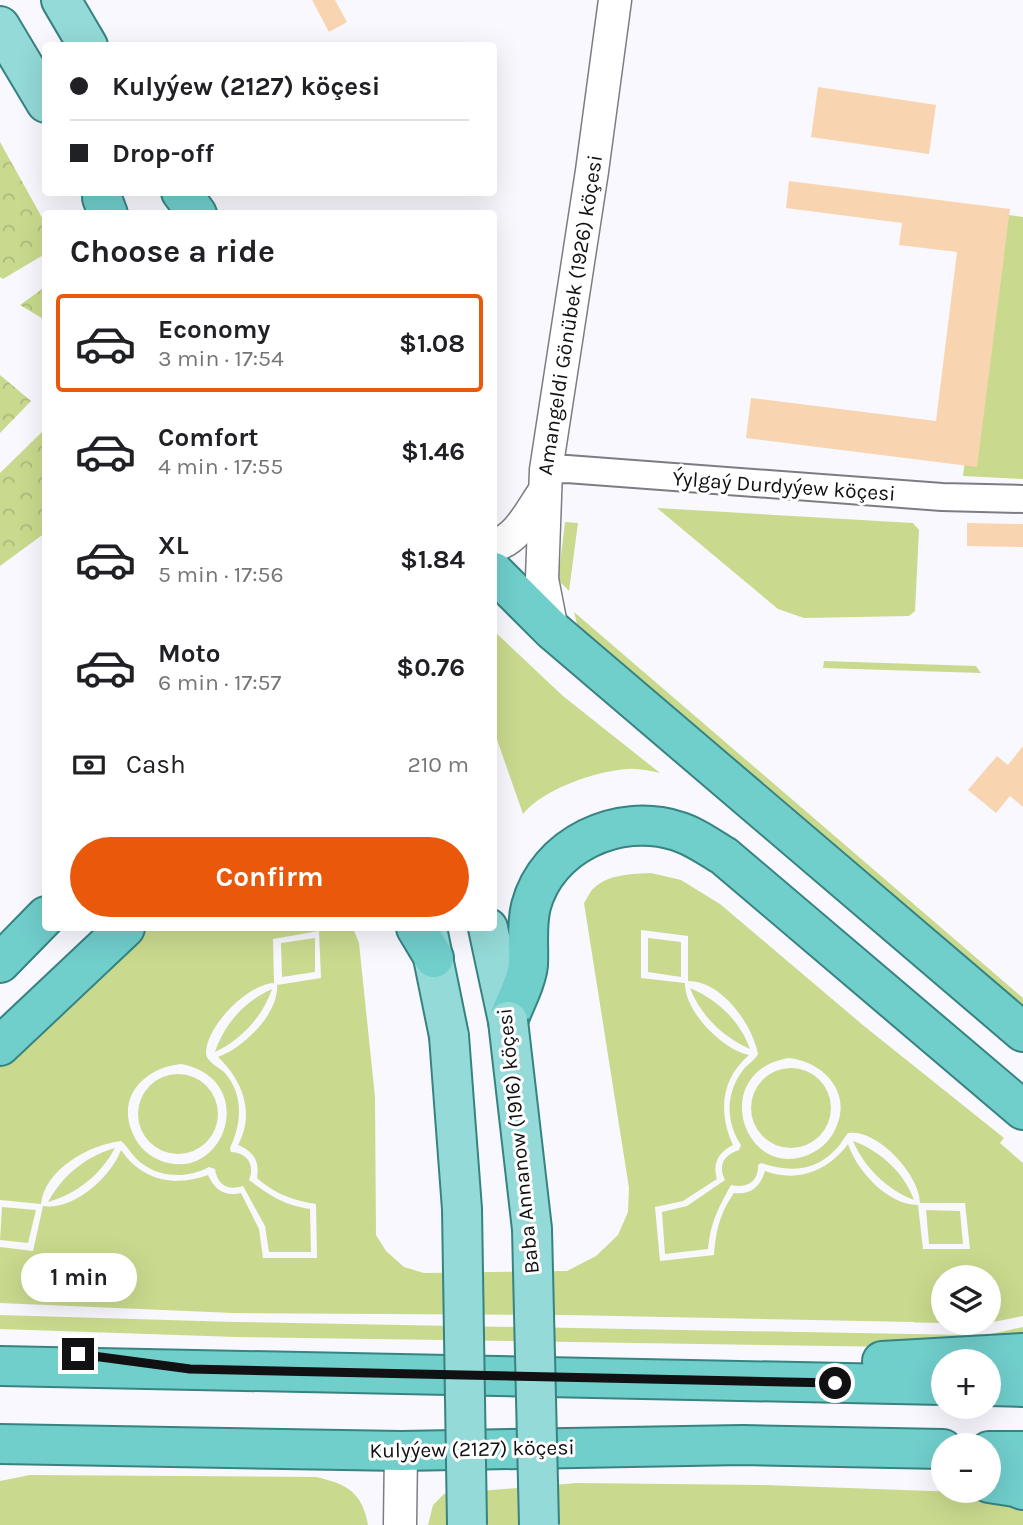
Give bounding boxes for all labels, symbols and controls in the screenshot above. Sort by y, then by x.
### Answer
text: Kulyýew (2127) köçesi [112,71,380,102]
text: Drop-off [112,138,214,169]
street label: Amangeldi Gönübek (1926) köçesi [533,153,607,477]
text: Choose a ride [70,233,275,270]
icon: car [74,312,137,375]
text: Economy [158,314,270,345]
text: $1.08 [399,328,465,359]
text: 3 min · 17:54 [158,345,284,372]
icon: car [74,420,137,483]
text: Comfort [158,422,259,453]
text: $1.46 [401,436,465,467]
text: 4 min · 17:55 [158,453,283,480]
street label: Ýylgaý Durdyýew köçesi [672,466,896,506]
icon: car [74,528,137,591]
text: XL [158,530,189,561]
text: $1.84 [400,544,465,575]
text: 5 min · 17:56 [158,561,284,588]
icon: car [74,636,137,699]
text: Moto [158,638,220,669]
text: $0.76 [396,652,465,683]
text: 6 min · 17:57 [158,669,281,696]
icon: cash [70,746,108,784]
text: Cash [126,749,186,780]
text: 210 m [407,751,469,778]
button: Confirm [70,837,469,917]
street label: Baba Annanow (1916) köçesi [492,1007,544,1275]
callout: 1 min [20,1252,136,1302]
text: 1 min [50,1264,108,1291]
map controls [931,1265,1001,1503]
button: layers [931,1265,1001,1335]
route end [62,1338,94,1370]
button: + [931,1349,1001,1419]
route start [819,1367,851,1399]
button: − [931,1433,1001,1503]
street label: Kulyýew (2127) köçesi [369,1435,575,1463]

